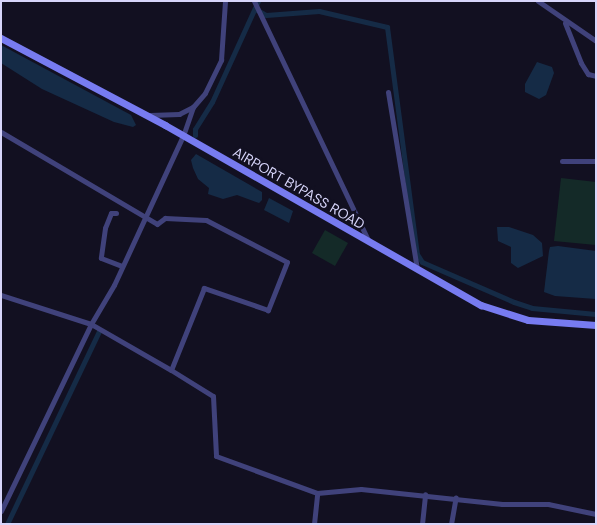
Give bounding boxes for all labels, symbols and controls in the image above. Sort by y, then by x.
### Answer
street label: AIRPORT BYPASS ROAD [230,143,368,233]

